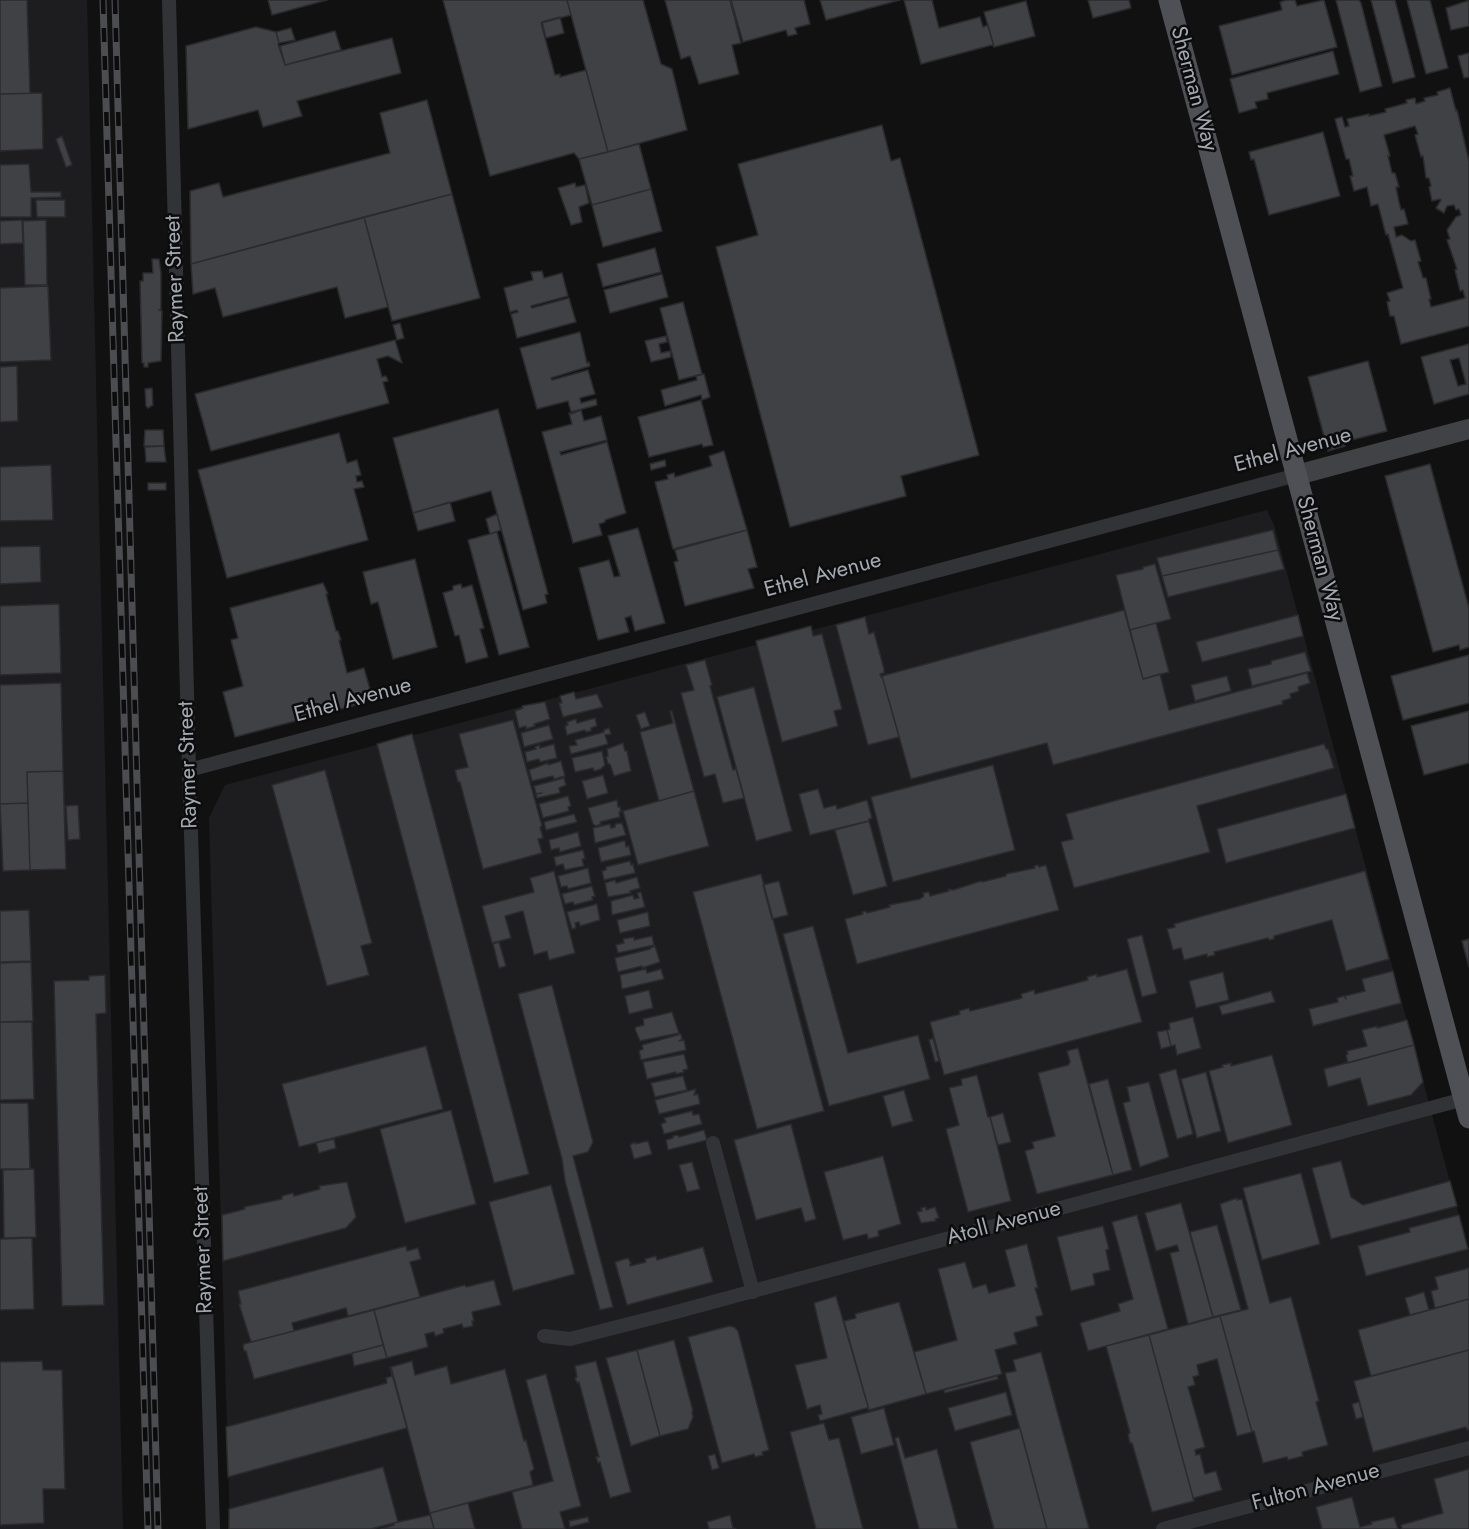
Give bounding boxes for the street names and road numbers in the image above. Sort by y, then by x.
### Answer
street label: Sherman Way [1164,24,1222,154]
street label: Raymer Street [161,215,191,343]
street label: Ethel Avenue [1231,423,1355,479]
street label: Sherman Way [1290,494,1348,624]
street label: Ethel Avenue [761,548,885,604]
street label: Ethel Avenue [291,673,415,729]
street label: Raymer Street [174,701,204,829]
street label: Raymer Street [189,1186,219,1314]
street label: Atoll Avenue [944,1196,1064,1252]
street label: Fulton Avenue [1249,1458,1383,1518]

